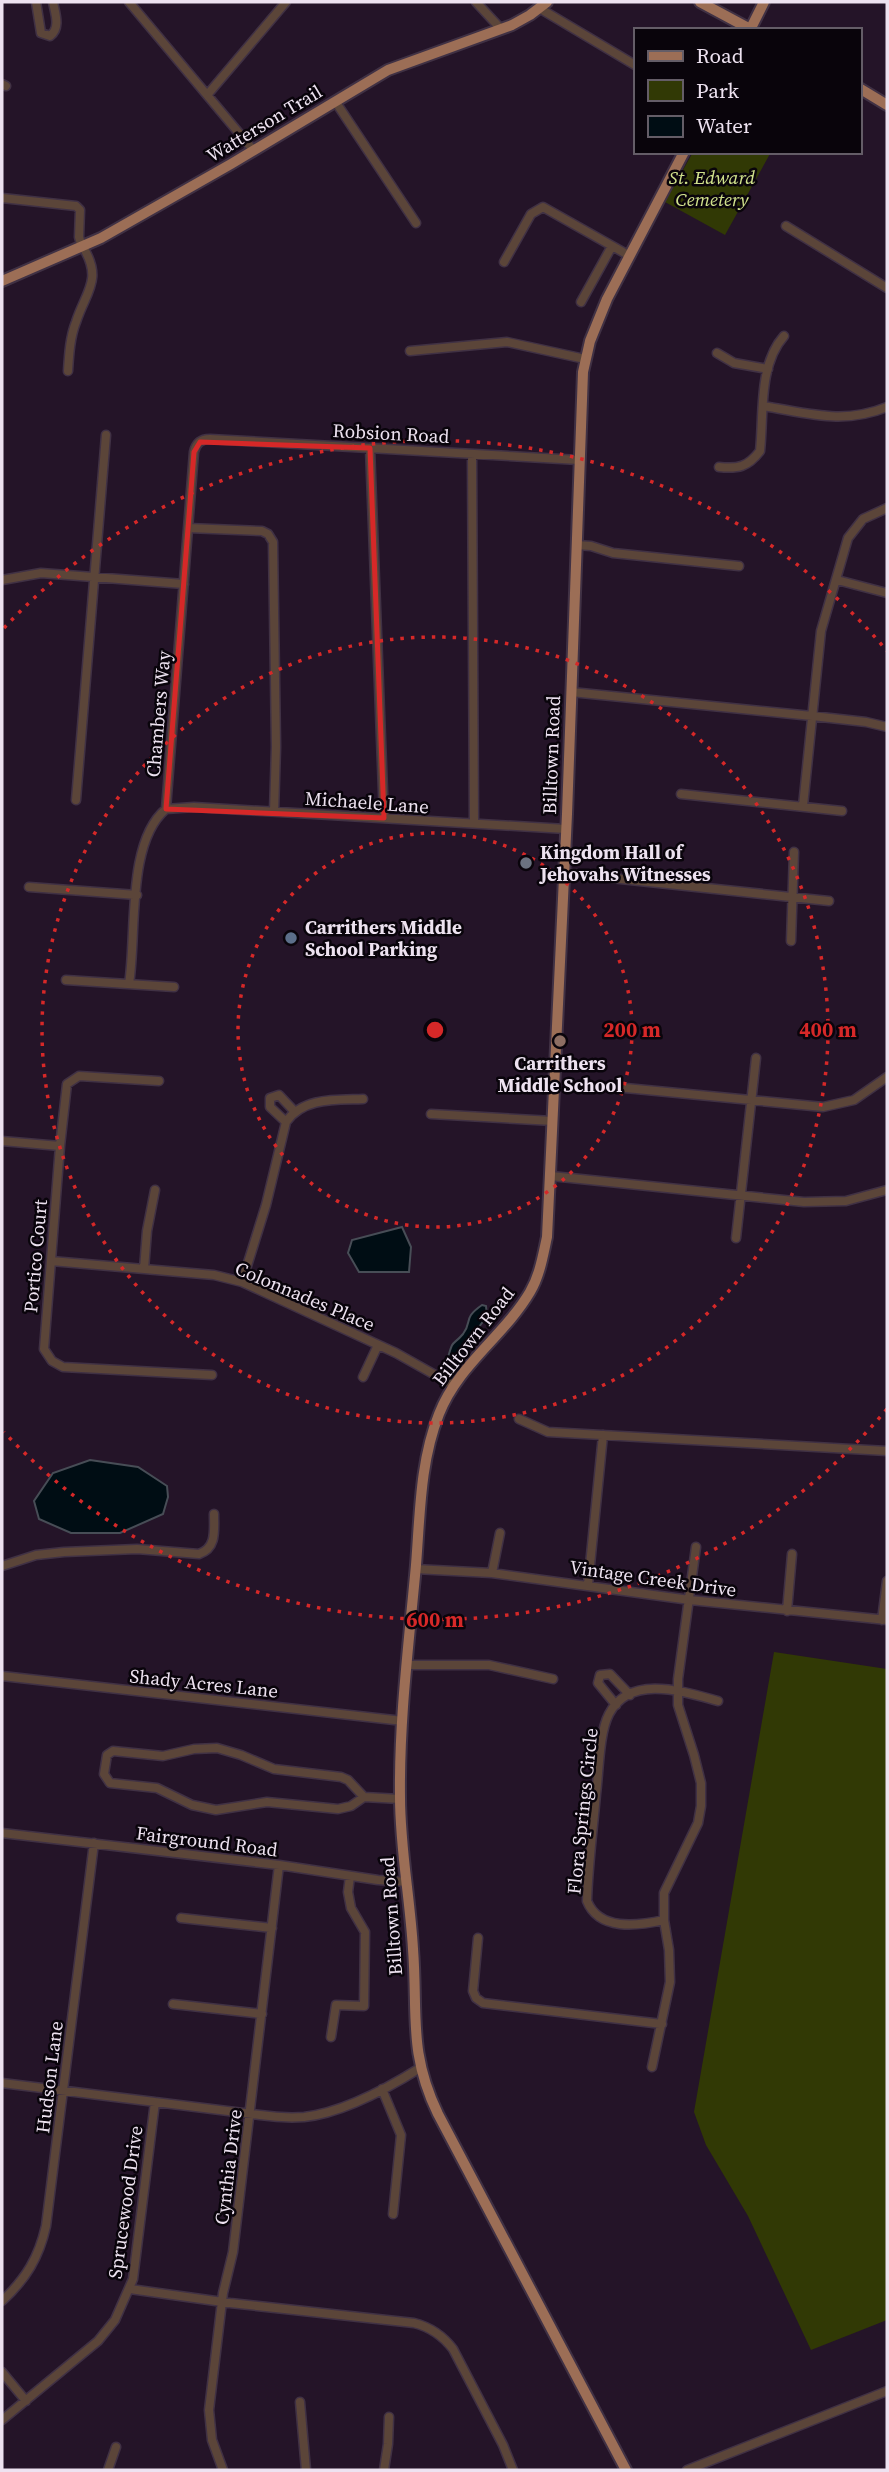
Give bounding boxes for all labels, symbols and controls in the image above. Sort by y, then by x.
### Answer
legend [634,28,861,154]
text: Road [696,41,744,70]
text: Park [696,76,740,105]
street label: Watterson Trail [201,78,327,168]
text: Water [696,111,752,140]
park label: St. Edward Cemetery [669,164,755,212]
street label: Robsion Road [332,417,450,449]
street label: Chambers Way [140,649,177,778]
street label: Billtown Road [536,695,566,815]
street label: Michaele Lane [304,785,430,819]
place label: Kingdom Hall of Jehovahs Witnesses [539,839,711,887]
marker: Kingdom Hall of Jehovahs Witnesses [518,855,534,871]
place label: Carrithers Middle School Parking [305,914,462,962]
marker: Carrithers Middle School Parking [283,930,299,946]
text: 200 m [603,1015,661,1044]
text: 400 m [799,1015,857,1044]
centre of rings [423,1018,447,1042]
marker: Carrithers Middle School [552,1033,568,1049]
place label: Carrithers Middle School [498,1050,622,1098]
street label: Portico Court [17,1198,53,1314]
street label: Colonnades Place [231,1255,379,1337]
street label: Billtown Road [426,1281,520,1391]
street label: Vintage Creek Drive [568,1553,738,1603]
text: 600 m [406,1605,464,1634]
street label: Shady Acres Lane [128,1662,280,1704]
street label: Flora Springs Circle [560,1726,604,1896]
street label: Fairground Road [135,1819,279,1863]
street label: Billtown Road [374,1855,408,1976]
street label: Hudson Lane [29,2019,69,2135]
street label: Cynthia Drive [208,2108,248,2226]
street label: Sprucewood Drive [101,2124,149,2280]

